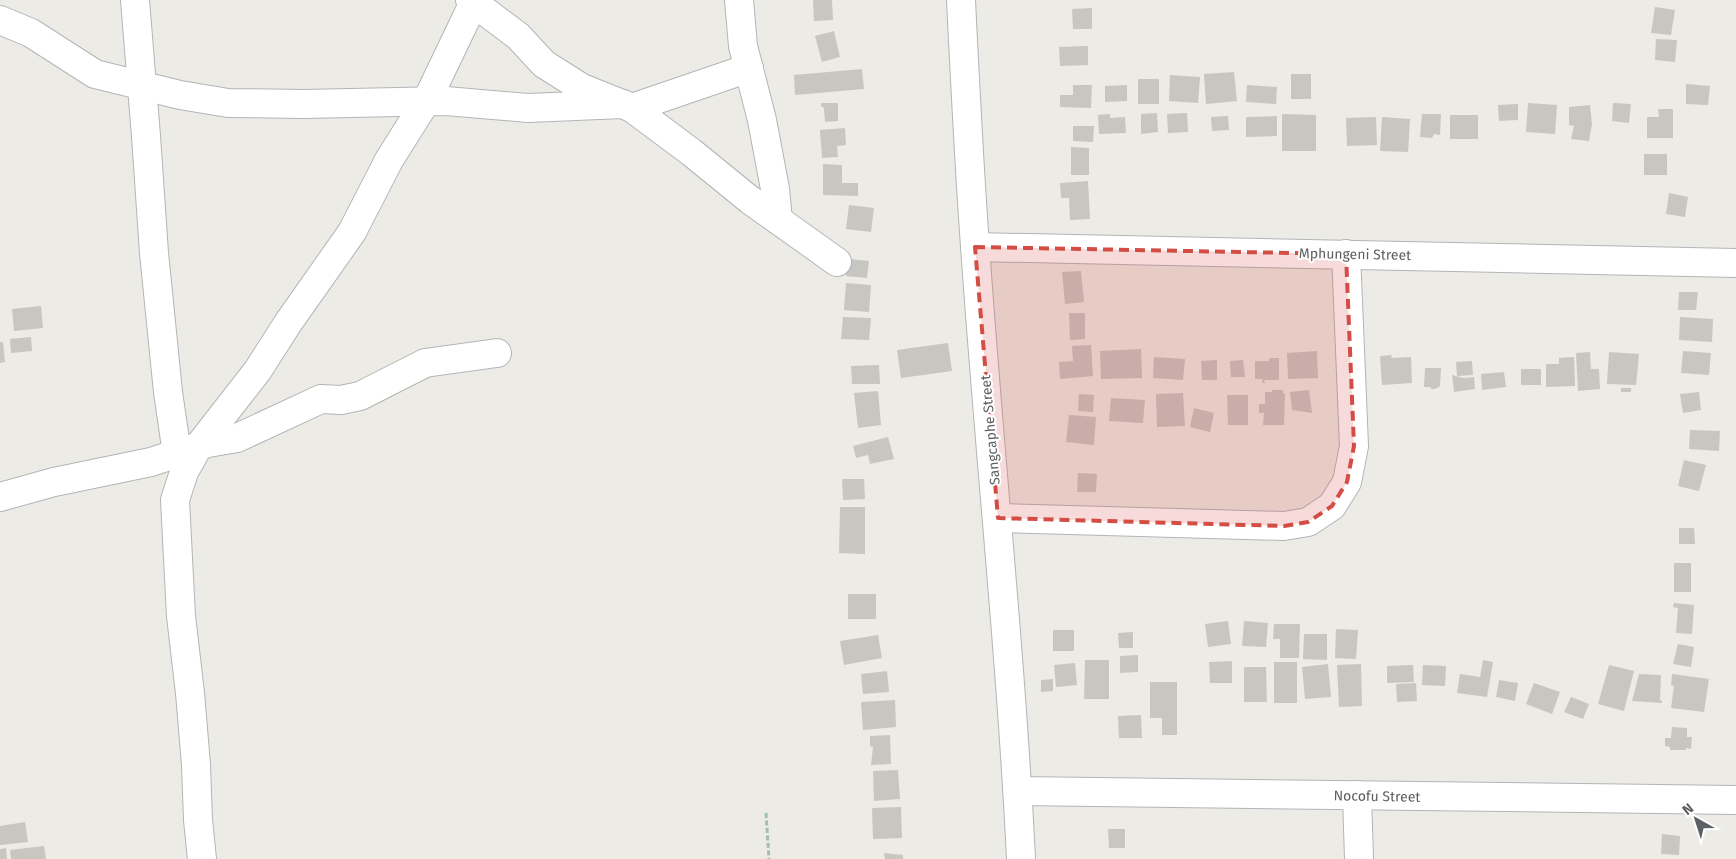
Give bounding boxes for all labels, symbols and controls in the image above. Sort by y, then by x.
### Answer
street label: Mphungeni Street [1299,245,1412,264]
street label: Sangcaphe Street [977,373,1004,486]
street label: Nocofu Street [1333,787,1422,806]
north arrow [1671,794,1721,844]
text: N [1679,800,1697,819]

